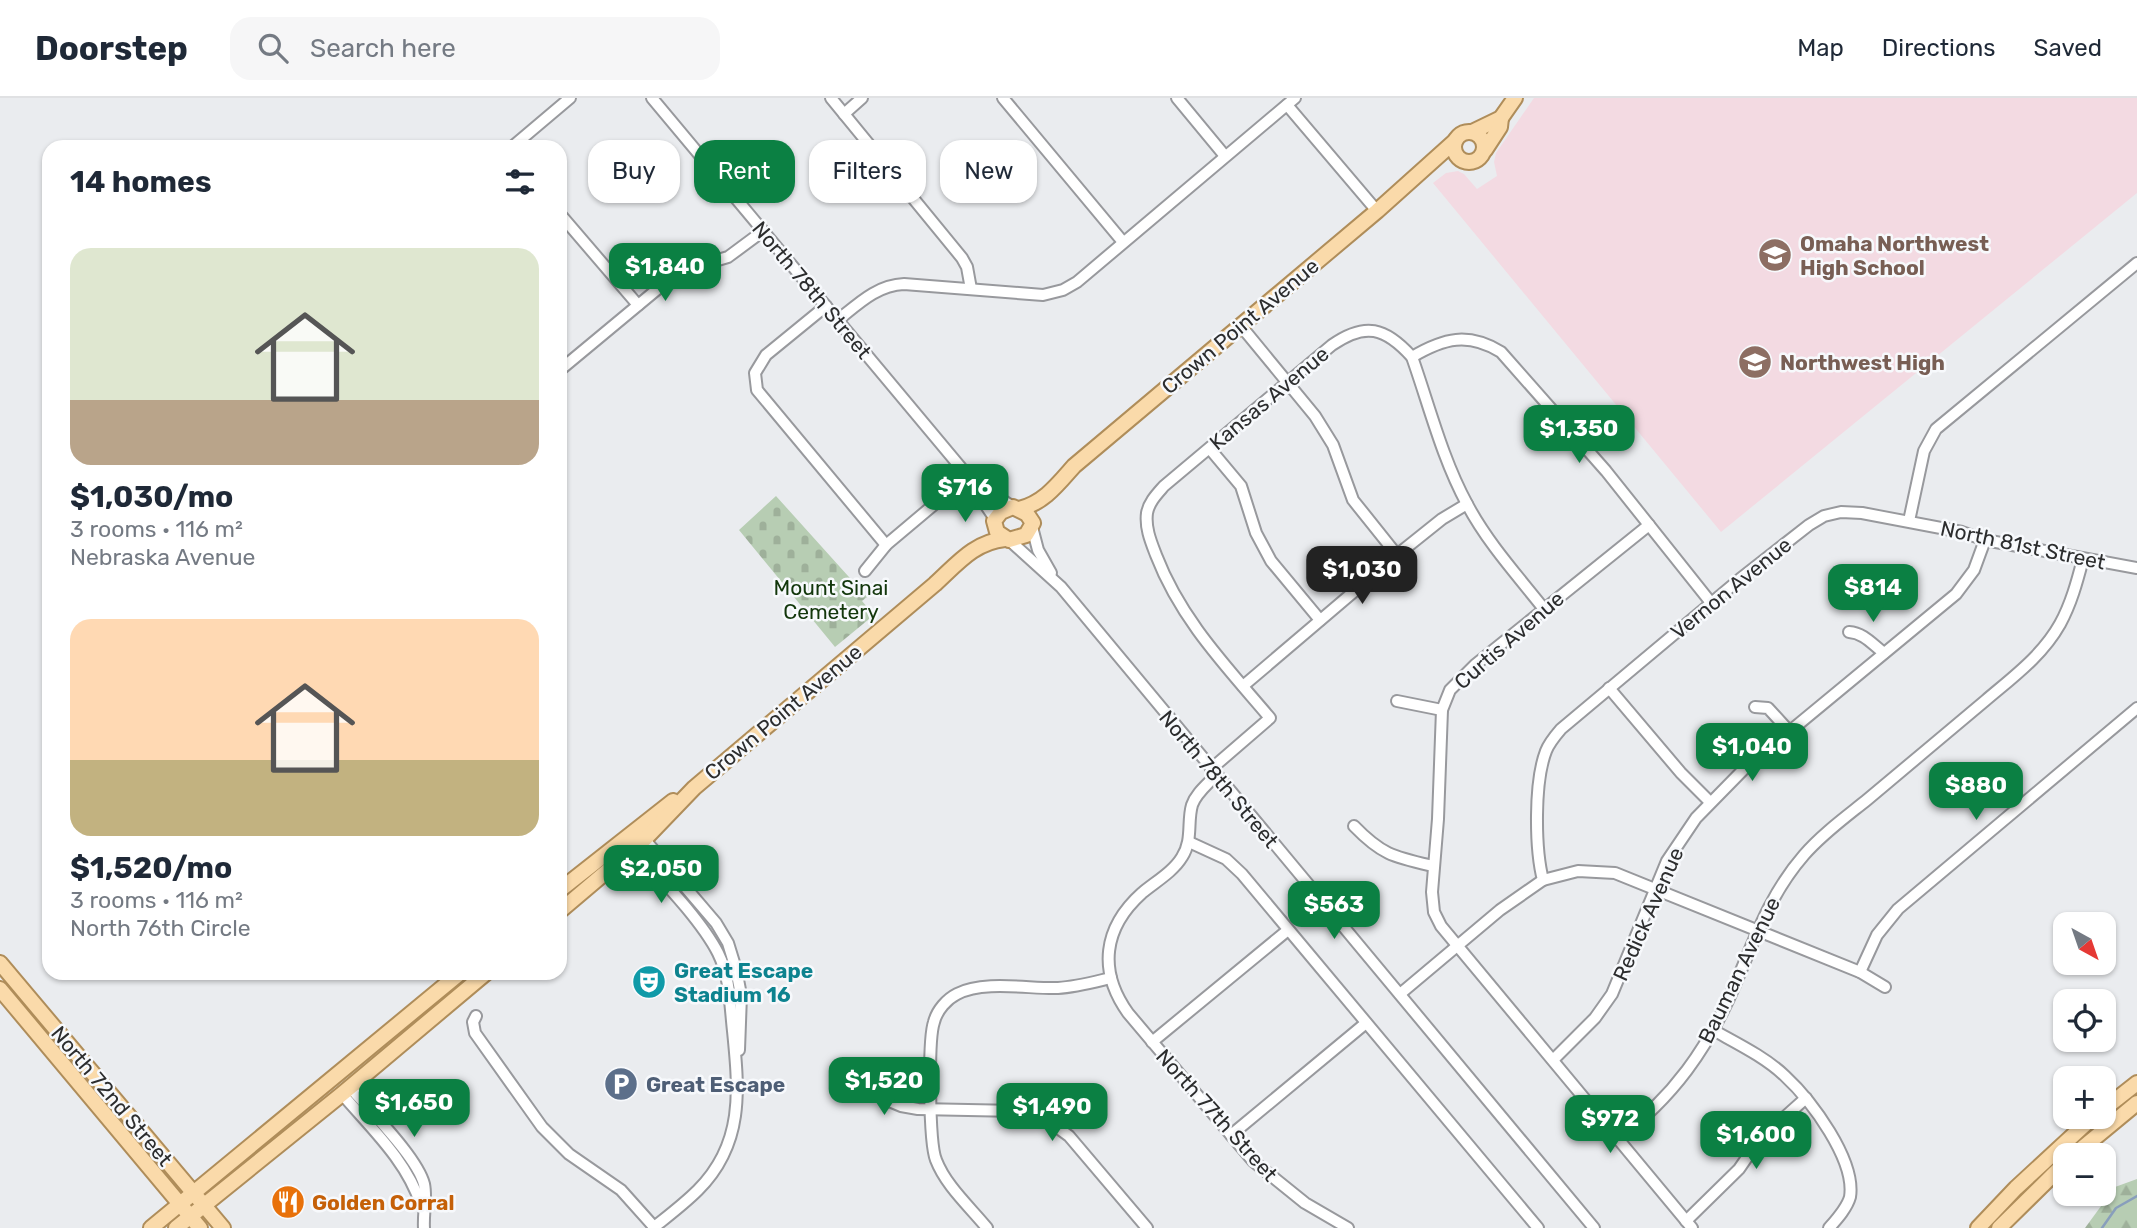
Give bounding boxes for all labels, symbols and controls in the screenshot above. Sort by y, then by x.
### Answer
search box [230,17,720,80]
text: Doorstep [35,29,188,68]
icon: search [254,29,292,67]
text: Search here [310,33,456,64]
text: Map [1797,34,1844,62]
text: Directions [1882,34,1995,62]
text: Saved [2033,34,2102,62]
chip: Buy [588,140,680,203]
chip: Rent [694,140,795,203]
chip: Filters [809,140,926,203]
chip: New [940,140,1037,203]
icon: filters [501,163,539,201]
text: 14 homes [70,164,212,200]
street label: North 78th Street [747,216,877,364]
place label: Omaha Northwest High School [1800,231,1989,280]
school or university icon: Omaha Northwest High School [1756,236,1794,274]
pin: $1,840 [608,244,722,303]
text: $1,840 [625,252,705,280]
street label: Crown Point Avenue [1156,253,1324,399]
icon: home [242,294,368,420]
street label: Kansas Avenue [1204,341,1334,455]
school or university icon: Northwest High [1736,343,1774,381]
place label: Northwest High [1780,350,1945,375]
pin: $1,350 [1522,406,1636,465]
text: $1,350 [1540,414,1618,442]
pin: $716 [924,464,1006,524]
text: $716 [938,473,992,501]
text: $1,030/mo [70,479,233,515]
text: 3 rooms · 116 m² [70,515,243,543]
street label: North 81st Street [1938,515,2108,575]
street label: Vernon Avenue [1666,532,1796,644]
text: Nebraska Avenue [70,543,255,571]
pin: $1,030 [1305,546,1419,606]
text: $1,030 [1322,555,1402,583]
pin: $814 [1832,564,1914,624]
text: $814 [1844,573,1902,601]
park label: Mount Sinai Cemetery [774,575,888,624]
street label: Curtis Avenue [1449,586,1569,694]
street label: Crown Point Avenue [699,639,867,785]
icon: home [242,665,368,791]
street label: North 78th Street [1154,705,1284,853]
pin: $1,040 [1695,724,1809,783]
text: $1,040 [1712,732,1792,760]
pin: $880 [1935,762,2017,822]
text: $880 [1945,771,2007,799]
street label: Redick Avenue [1607,843,1689,985]
pin: $2,050 [604,846,718,905]
text: $1,520/mo [70,850,232,886]
text: $2,050 [620,854,702,882]
pin: $563 [1293,882,1375,941]
text: 3 rooms · 116 m² [70,886,243,914]
text: $563 [1304,890,1364,918]
street label: Bauman Avenue [1693,893,1785,1047]
north arrow [2053,912,2116,975]
map controls [2053,912,2116,1206]
text: North 76th Circle [70,914,251,942]
place label: Great Escape Stadium 16 [674,958,813,1007]
theatre icon: Great Escape Stadium 16 [630,963,668,1001]
button: locate [2053,989,2116,1052]
street label: North 72nd Street [46,1021,178,1171]
street label: North 77th Street [1151,1044,1283,1186]
pin: $1,520 [827,1058,941,1117]
parking icon: Great Escape [602,1065,640,1103]
text: $1,520 [845,1066,923,1094]
button: + [2053,1066,2116,1129]
place label: Great Escape [646,1072,785,1097]
pin: $1,650 [357,1080,471,1139]
pin: $1,490 [995,1084,1109,1143]
text: $1,650 [375,1088,453,1116]
text: $1,490 [1012,1092,1092,1120]
pin: $972 [1569,1096,1651,1155]
text: $972 [1581,1104,1639,1132]
pin: $1,600 [1699,1112,1813,1171]
text: $1,600 [1716,1120,1796,1148]
button: − [2053,1143,2116,1206]
restaurant icon: Golden Corral [269,1183,307,1221]
place label: Golden Corral [312,1190,455,1215]

